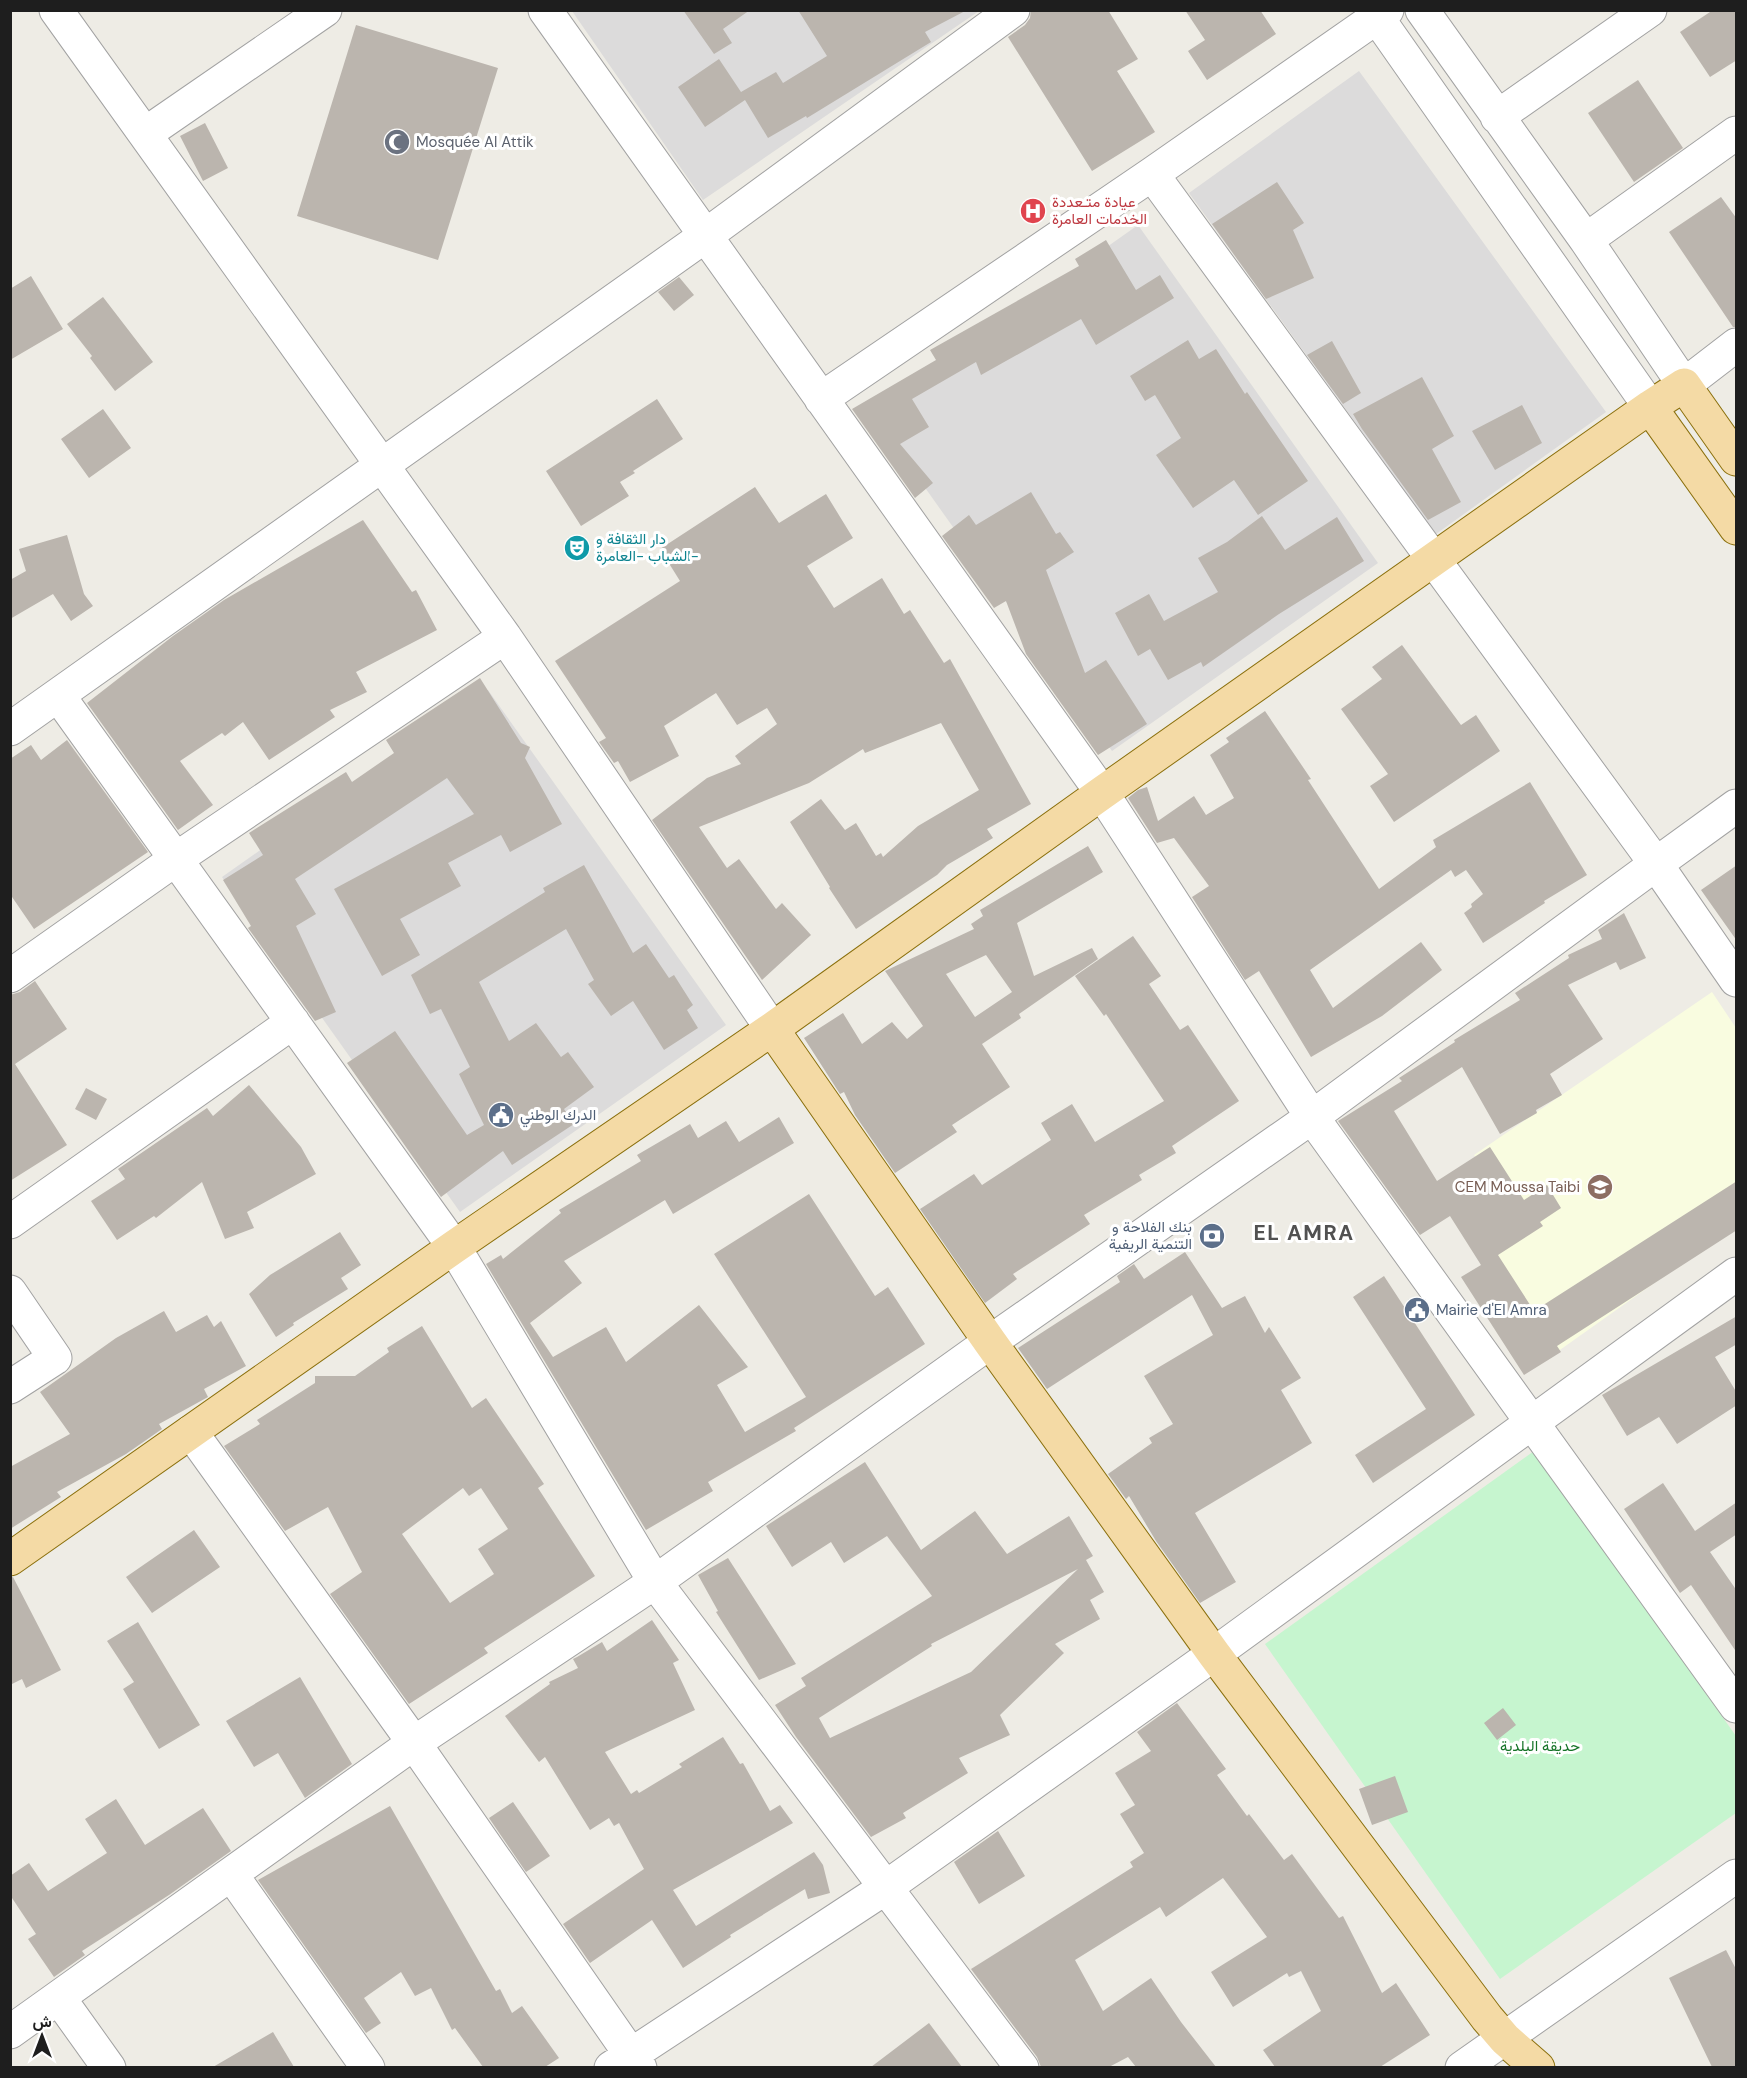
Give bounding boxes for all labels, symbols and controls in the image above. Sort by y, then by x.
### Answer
mosque icon: Mosquée Al Attik [382,127,412,157]
place label: Mosquée Al Attik [416,132,534,152]
place label: عيادة متـعددة الخدمات العامرة [1052,192,1147,229]
hospital icon: عيادة متـعددة الخدمات العامرة [1018,196,1048,226]
place label: دار الثقافة و الشباب -العامرة- [596,529,699,566]
theatre icon: دار الثقافة و الشباب -العامرة- [562,533,592,563]
public building icon: الدرك الوطني [486,1100,516,1130]
place label: الدرك الوطني [520,1105,596,1128]
school or university icon: CEM Moussa Taibi [1585,1172,1615,1202]
place label: CEM Moussa Taibi [1455,1177,1580,1197]
place label: بنك الفلاحة و التنمية الريفية [1109,1217,1192,1254]
district label: EL AMRA [1253,1219,1355,1247]
bank icon: بنك الفلاحة و التنمية الريفية [1197,1221,1227,1251]
public building icon: Mairie d'El Amra [1402,1295,1432,1325]
place label: Mairie d'El Amra [1436,1300,1547,1320]
park label: حديقة البلدية [1500,1736,1580,1756]
north arrow [12,2006,72,2066]
text: ش [32,2011,52,2032]

